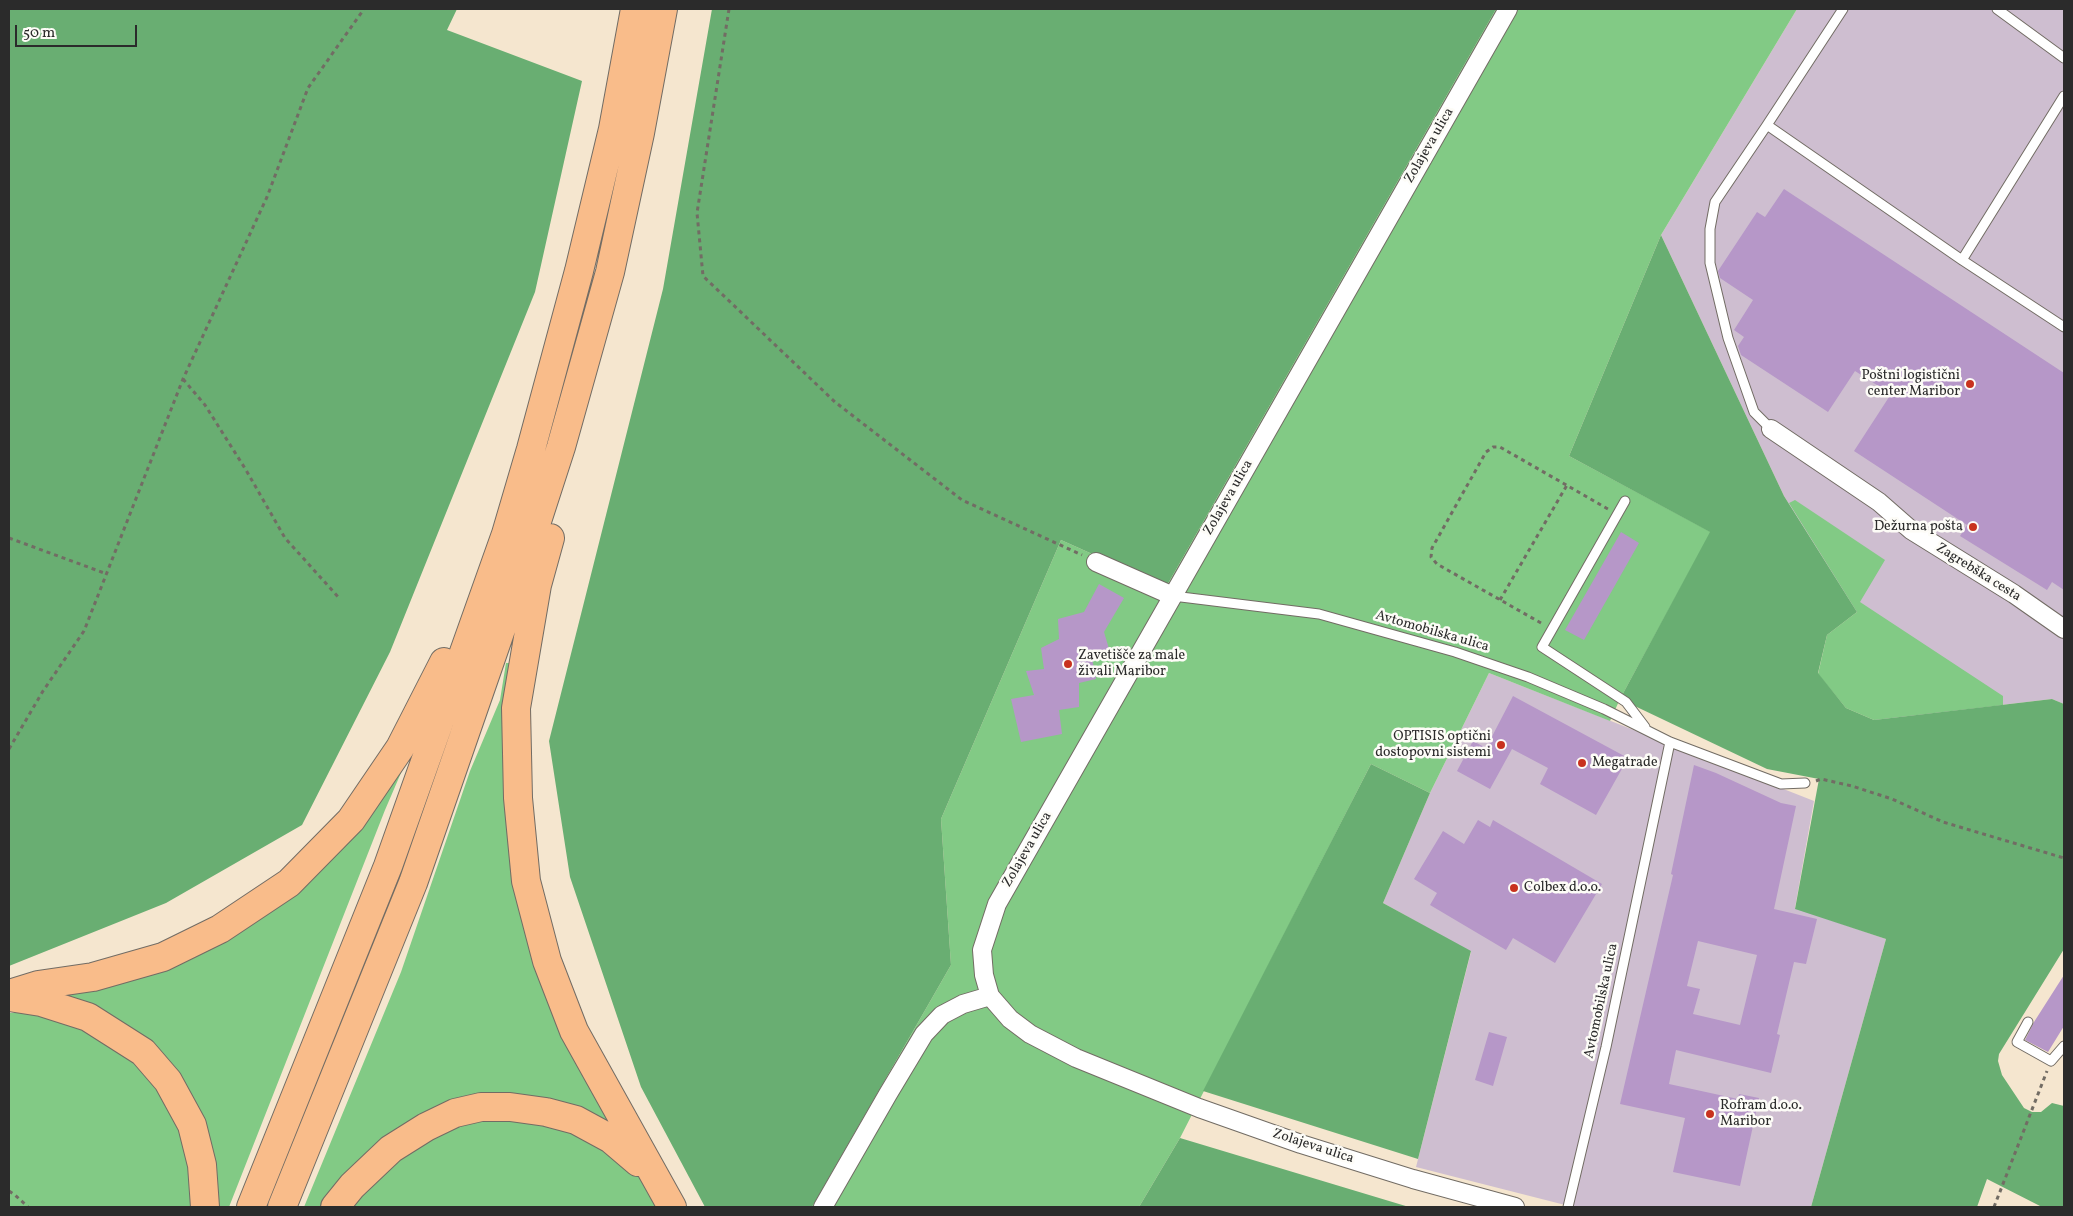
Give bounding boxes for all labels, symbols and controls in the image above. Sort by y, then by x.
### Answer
scale bar [18,15,140,47]
text: 50 m [23,23,55,44]
street label: Zolajeva ulica [1402,105,1458,187]
place label: Poštni logistični center Maribor [1861,368,1960,401]
marker: Poštni logistični center Maribor [1964,378,1976,390]
street label: Zolajeva ulica [1201,457,1257,539]
place label: Dežurna pošta [1874,519,1963,535]
marker: Dežurna pošta [1967,521,1979,533]
street label: Zagrebška cesta [1932,540,2024,606]
street label: Avtomobilska ulica [1373,608,1491,656]
place label: Zavetišče za male živali Maribor [1078,648,1185,680]
marker: Zavetišče za male živali Maribor [1062,658,1074,670]
place label: OPTISIS optični dostopovni sistemi [1375,729,1491,762]
marker: OPTISIS optični dostopovni sistemi [1495,739,1507,751]
place label: Megatrade [1592,755,1658,771]
marker: Megatrade [1576,757,1588,769]
street label: Zolajeva ulica [1000,809,1056,891]
place label: Colbex d.o.o. [1524,880,1601,896]
marker: Colbex d.o.o. [1508,882,1520,894]
street label: Avtomobilska ulica [1582,942,1622,1060]
place label: Rofram d.o.o. Maribor [1720,1098,1802,1130]
marker: Rofram d.o.o. Maribor [1704,1108,1716,1120]
street label: Zolajeva ulica [1270,1126,1356,1168]

